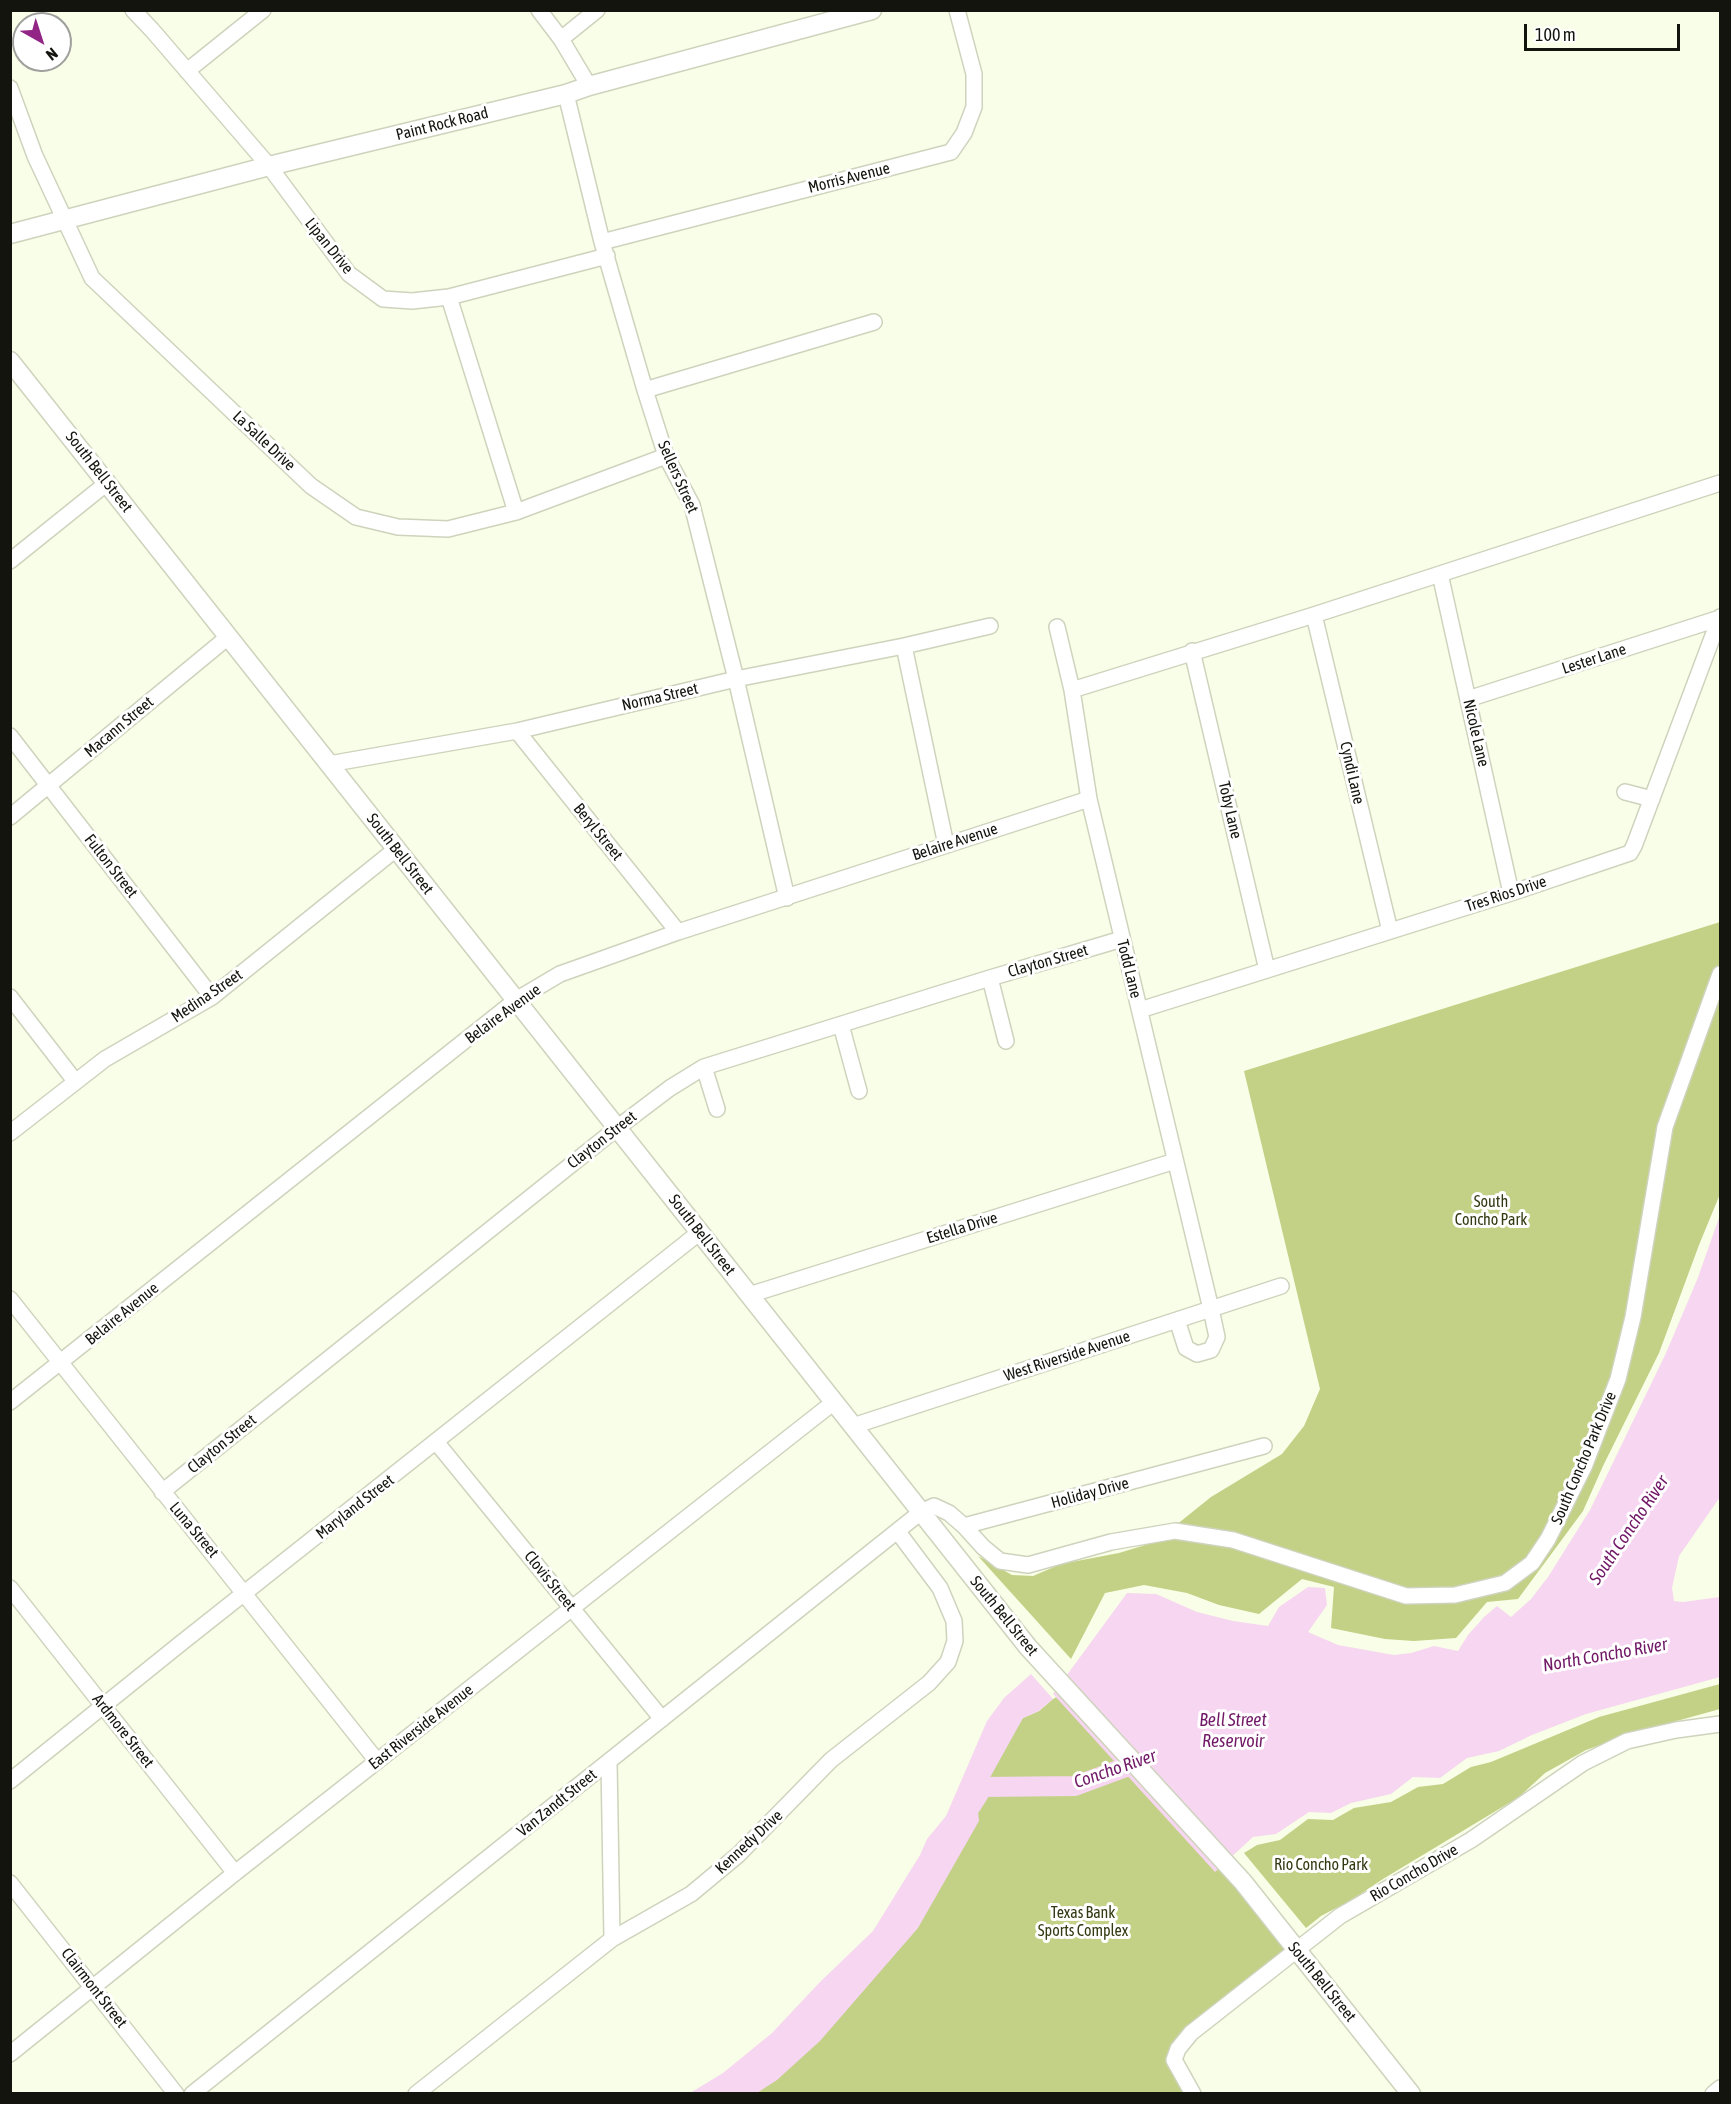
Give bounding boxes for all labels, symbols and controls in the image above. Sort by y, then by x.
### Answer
north arrow [12,12,72,72]
scale bar [1527,12,1683,50]
text: 100 m [1535,24,1576,45]
text: N [43,44,61,64]
street label: Paint Rock Road [394,103,490,145]
street label: Morris Avenue [806,159,892,197]
street label: Lipan Drive [301,214,357,278]
street label: La Salle Drive [229,407,299,475]
street label: South Bell Street [62,428,136,516]
street label: Sellers Street [654,438,702,516]
street label: Lester Lane [1559,640,1629,678]
street label: Norma Street [620,679,700,715]
street label: Macann Street [81,693,157,761]
street label: Nicole Lane [1459,697,1493,769]
street label: Cyndi Lane [1335,740,1369,806]
street label: Toby Lane [1214,779,1246,841]
street label: Beryl Street [569,800,627,864]
street label: South Bell Street [363,810,437,898]
street label: Belaire Avenue [910,819,1000,865]
street label: Fulton Street [80,830,142,902]
street label: Tres Rios Drive [1463,872,1549,916]
street label: Todd Lane [1112,938,1146,1000]
street label: Clayton Street [1006,940,1090,982]
street label: Medina Street [168,965,246,1027]
street label: Belaire Avenue [461,980,545,1048]
street label: Clayton Street [564,1107,640,1173]
street label: South Bell Street [665,1191,739,1279]
park label: South Concho Park [1455,1192,1527,1230]
street label: Estella Drive [924,1208,1000,1248]
street label: Belaire Avenue [82,1279,162,1349]
street label: West Riverside Avenue [1001,1327,1133,1385]
street label: South Concho Park Drive [1547,1389,1621,1527]
street label: Clayton Street [184,1411,260,1477]
street label: Maryland Street [312,1471,398,1543]
water label: South Concho River [1585,1472,1673,1588]
street label: Holiday Drive [1049,1473,1131,1513]
street label: Luna Street [165,1498,223,1562]
street label: Clovis Street [520,1547,580,1615]
street label: South Bell Street [966,1572,1042,1660]
water label: North Concho River [1541,1633,1669,1677]
street label: East Riverside Avenue [365,1680,477,1774]
street label: Ardmore Street [88,1690,158,1772]
water label: Bell Street Reservoir [1199,1709,1267,1752]
water label: Concho River [1071,1745,1159,1793]
street label: Van Zandt Street [513,1765,601,1841]
street label: Kennedy Drive [711,1806,787,1878]
street label: Rio Concho Drive [1367,1840,1461,1906]
park label: Rio Concho Park [1274,1855,1368,1875]
park label: Texas Bank Sports Complex [1038,1903,1128,1941]
street label: South Bell Street [1284,1938,1360,2026]
street label: Clairmont Street [57,1944,131,2032]

